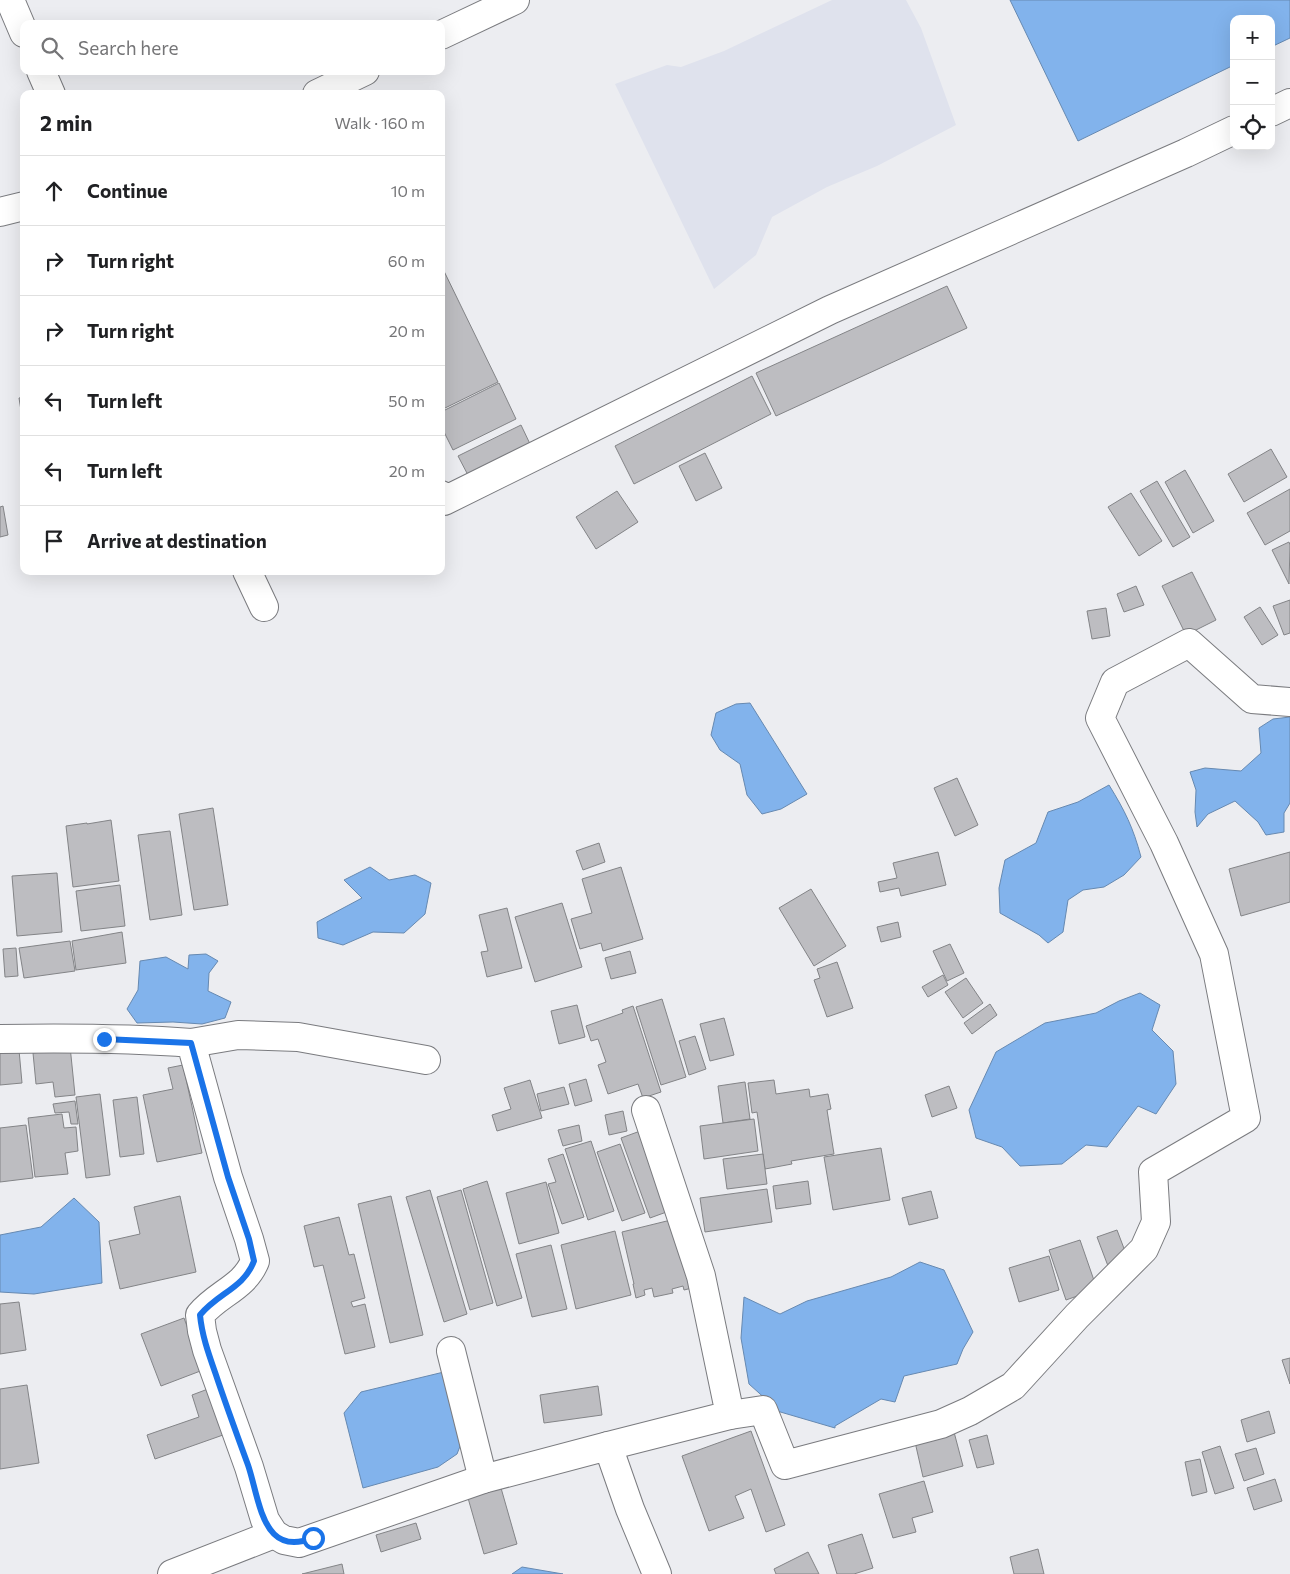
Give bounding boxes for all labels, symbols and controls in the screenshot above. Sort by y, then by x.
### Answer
map controls [1230,15,1275,150]
button: + [1230,15,1275,60]
search box [20,20,445,75]
icon: search [38,34,66,62]
text: Search here [78,36,178,59]
button: − [1230,60,1275,105]
button: locate [1230,105,1275,150]
text: 2 min [40,110,92,135]
text: Walk · 160 m [335,113,425,132]
icon: ahead [40,177,68,205]
text: Continue [87,179,167,202]
text: 10 m [391,181,425,200]
icon: right [40,247,68,275]
text: Turn right [87,249,174,272]
text: 60 m [388,251,425,270]
icon: right [40,317,68,345]
text: Turn right [87,319,174,342]
text: 20 m [389,321,425,340]
icon: left [40,387,68,415]
text: Turn left [87,389,162,412]
text: 50 m [388,391,425,410]
icon: left [40,457,68,485]
text: Turn left [87,459,162,482]
text: 20 m [389,461,425,480]
icon: arrive [40,527,68,555]
text: Arrive at destination [87,529,267,552]
route end [93,1028,116,1051]
route start [302,1527,325,1550]

